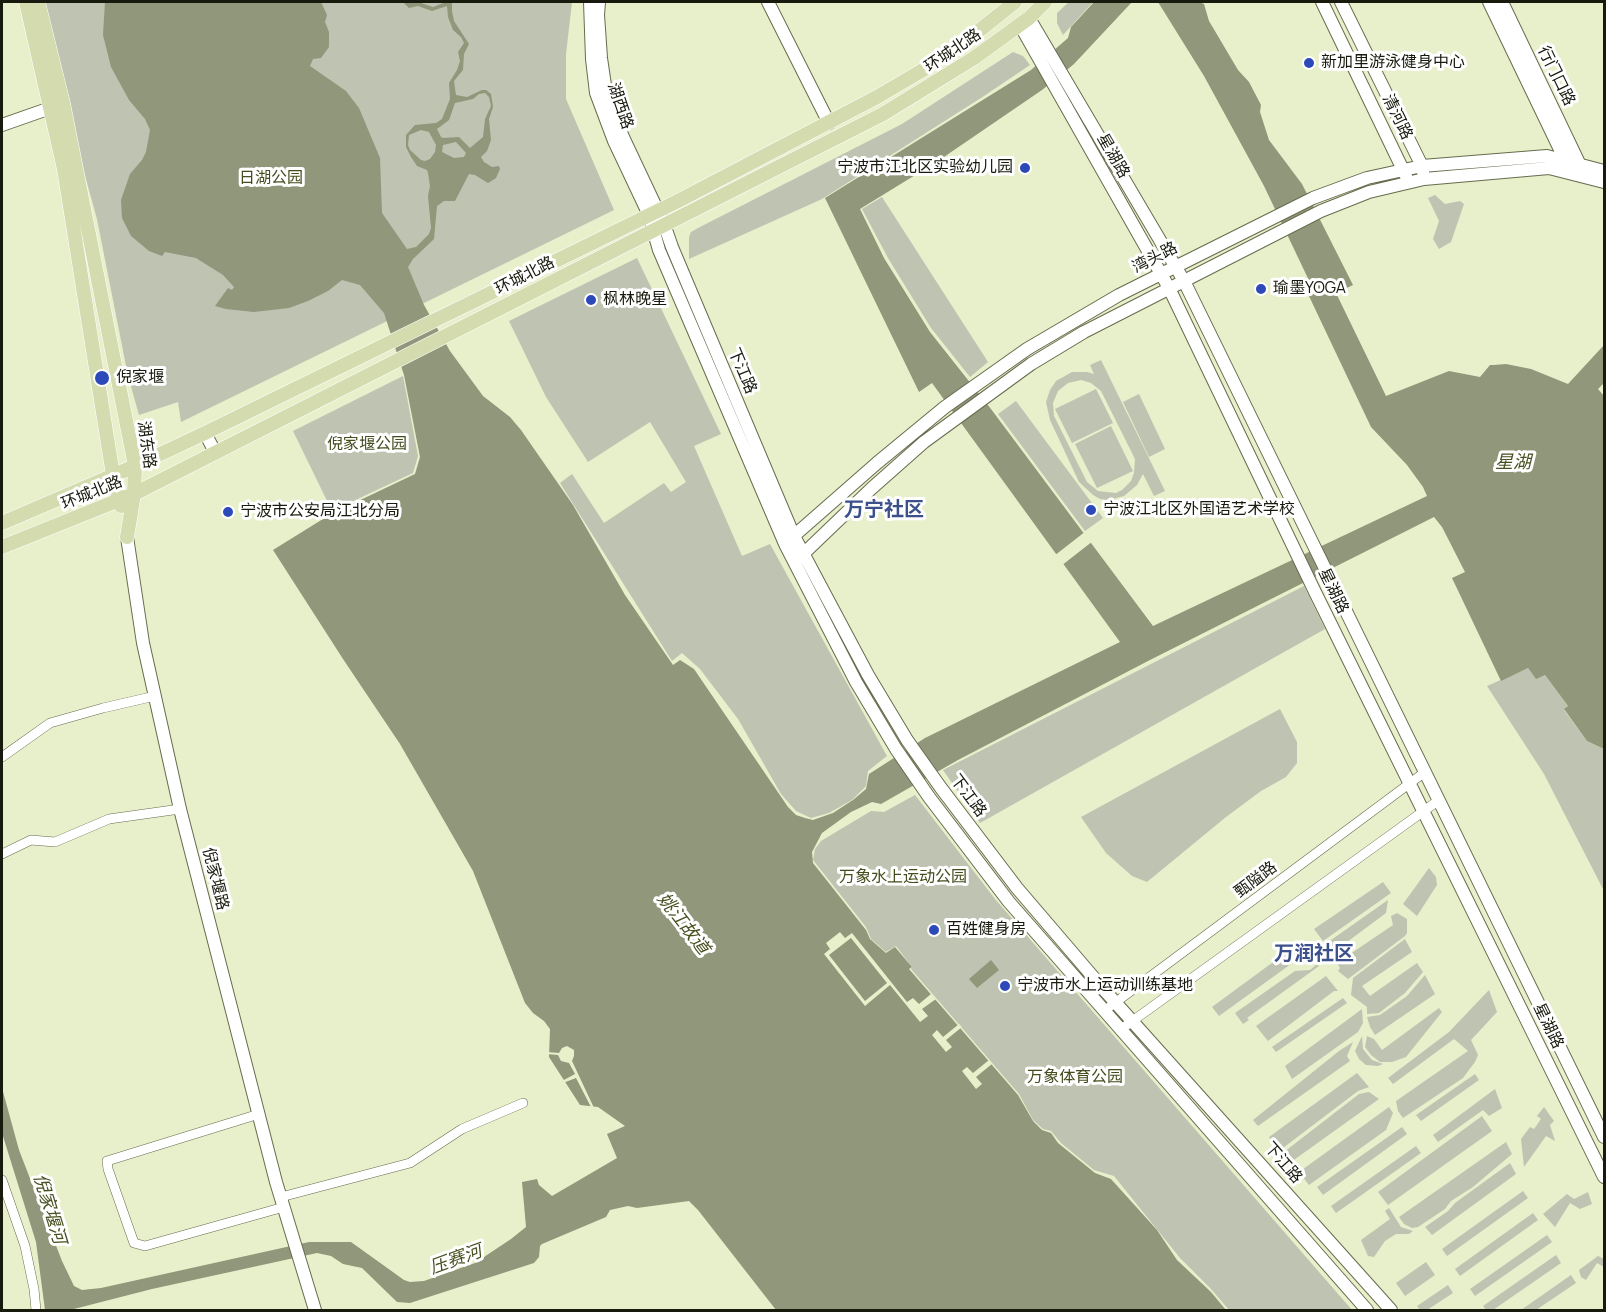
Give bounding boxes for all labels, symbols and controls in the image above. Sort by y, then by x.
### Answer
street label: 环城北路 [921,25,985,77]
street label: 行门口路 [1533,43,1579,109]
place label: 新加里游泳健身中心 [1321,53,1465,73]
marker: 新加里游泳健身中心 [1302,56,1316,70]
street label: 湖西路 [603,80,637,132]
street label: 清河路 [1378,91,1416,143]
street label: 星湖路 [1093,130,1133,182]
place label: 宁波市江北区实验幼儿园 [837,158,1013,178]
marker: 宁波市江北区实验幼儿园 [1018,161,1032,175]
park label: 日湖公园 [239,169,303,189]
street label: 湾头路 [1129,239,1181,277]
street label: 环城北路 [492,253,558,299]
place label: 瑜墨YOGA [1273,279,1346,299]
marker: 瑜墨YOGA [1254,282,1268,296]
place label: 枫林晚星 [603,290,667,310]
marker: 枫林晚星 [584,293,598,307]
street label: 下江路 [724,345,760,397]
place label: 倪家堰 [116,368,164,388]
marker: 倪家堰 [93,369,111,387]
street label: 湖东路 [133,420,159,470]
park label: 倪家堰公园 [327,435,407,455]
water label: 星湖 [1495,452,1531,474]
street label: 环城北路 [59,472,125,514]
district label: 万宁社区 [844,498,924,522]
place label: 宁波江北区外国语艺术学校 [1103,500,1295,520]
place label: 宁波市公安局江北分局 [240,502,400,522]
marker: 宁波江北区外国语艺术学校 [1084,503,1098,517]
marker: 宁波市公安局江北分局 [221,505,235,519]
street label: 星湖路 [1314,565,1352,617]
street label: 下江路 [946,771,990,821]
street label: 倪家堰路 [198,846,232,912]
street label: 甄隘路 [1231,858,1281,902]
park label: 万象水上运动公园 [839,868,967,888]
water label: 姚江故道 [652,889,714,959]
place label: 百姓健身房 [946,920,1026,940]
marker: 百姓健身房 [927,923,941,937]
district label: 万润社区 [1274,942,1354,966]
place label: 宁波市水上运动训练基地 [1017,976,1193,996]
marker: 宁波市水上运动训练基地 [998,979,1012,993]
street label: 星湖路 [1529,1000,1567,1052]
park label: 万象体育公园 [1027,1068,1123,1088]
street label: 下江路 [1260,1139,1306,1187]
water label: 倪家堰河 [28,1171,70,1247]
water label: 压赛河 [427,1241,485,1279]

